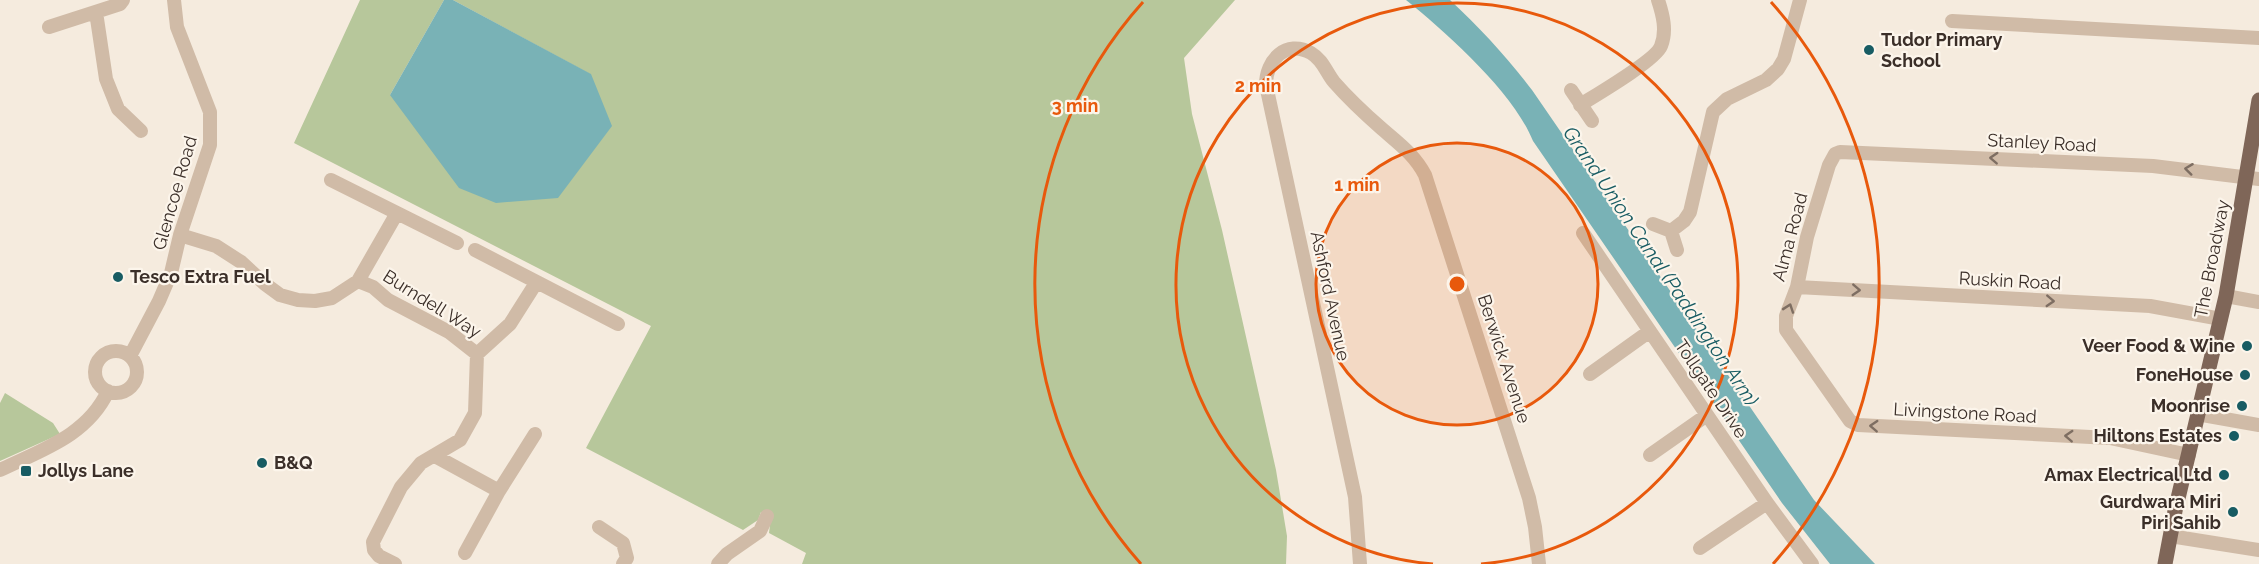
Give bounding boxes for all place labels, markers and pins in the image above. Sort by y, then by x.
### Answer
place label: Tudor Primary School [1881,29,2002,71]
marker: Tudor Primary School [1862,43,1876,57]
place label: Tesco Extra Fuel [130,266,271,287]
marker: Tesco Extra Fuel [111,270,125,284]
centre of rings [1447,274,1467,294]
place label: Veer Food & Wine [2082,335,2235,356]
marker: Veer Food & Wine [2240,339,2254,353]
place label: FoneHouse [2136,364,2233,385]
marker: FoneHouse [2238,368,2252,382]
place label: Moonrise [2151,395,2230,416]
marker: Moonrise [2235,399,2249,413]
place label: Hiltons Estates [2093,425,2222,446]
marker: Hiltons Estates [2227,429,2241,443]
place label: B&Q [274,452,313,473]
marker: B&Q [255,456,269,470]
place label: Jollys Lane [38,460,134,481]
marker: Jollys Lane [19,464,33,478]
place label: Amax Electrical Ltd [2044,464,2212,485]
marker: Amax Electrical Ltd [2217,468,2231,482]
place label: Gurdwara Miri Piri Sahib [2100,491,2221,533]
marker: Gurdwara Miri Piri Sahib [2226,505,2240,519]

